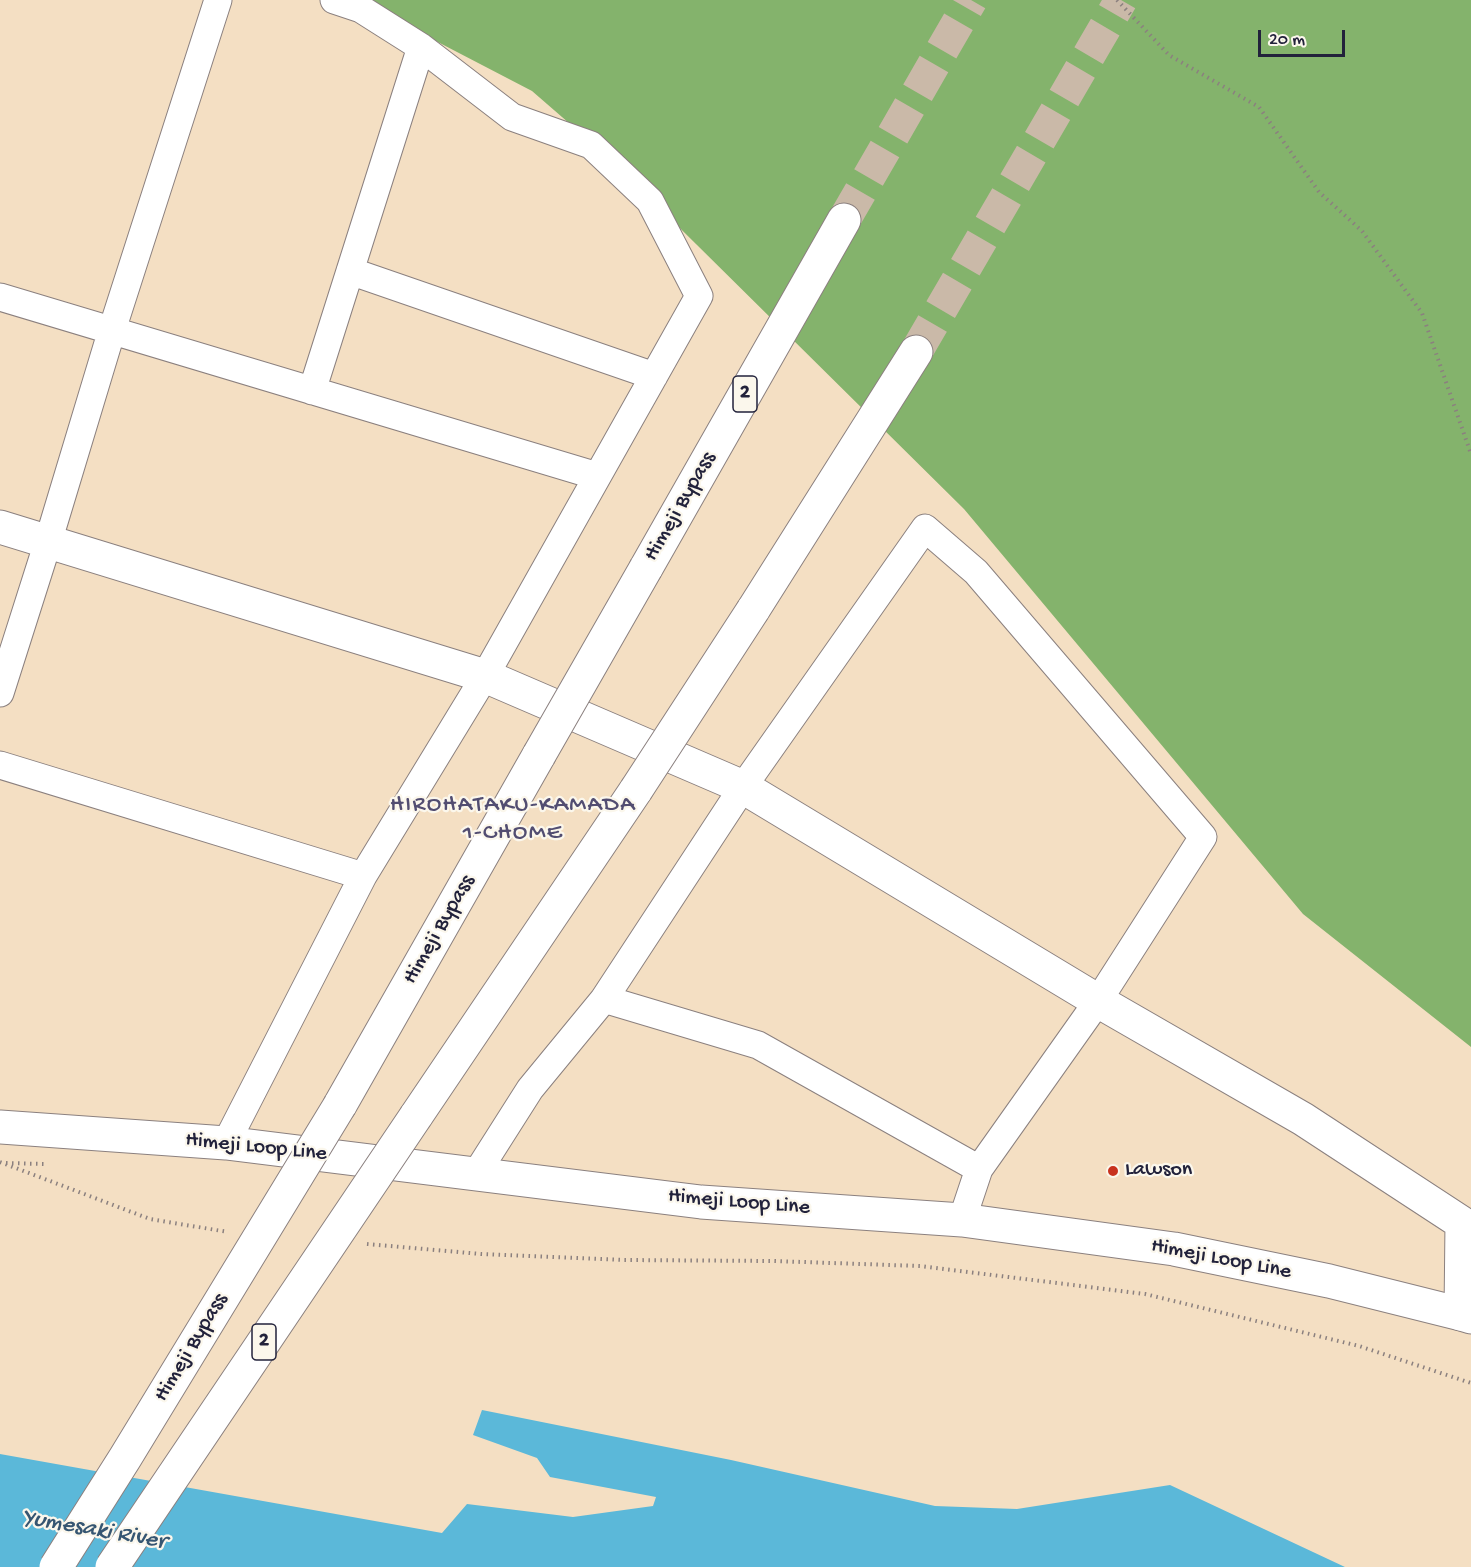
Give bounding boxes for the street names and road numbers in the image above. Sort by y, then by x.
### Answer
road number: 2 [733,376,757,412]
street label: Himeji Bypass [639,448,723,566]
street label: Himeji Bypass [398,871,482,989]
street label: Himeji Loop Line [184,1127,328,1169]
street label: Himeji Loop Line [667,1184,811,1222]
street label: Himeji Loop Line [1149,1233,1293,1287]
street label: Himeji Bypass [149,1289,235,1407]
road number: 2 [252,1324,276,1360]

